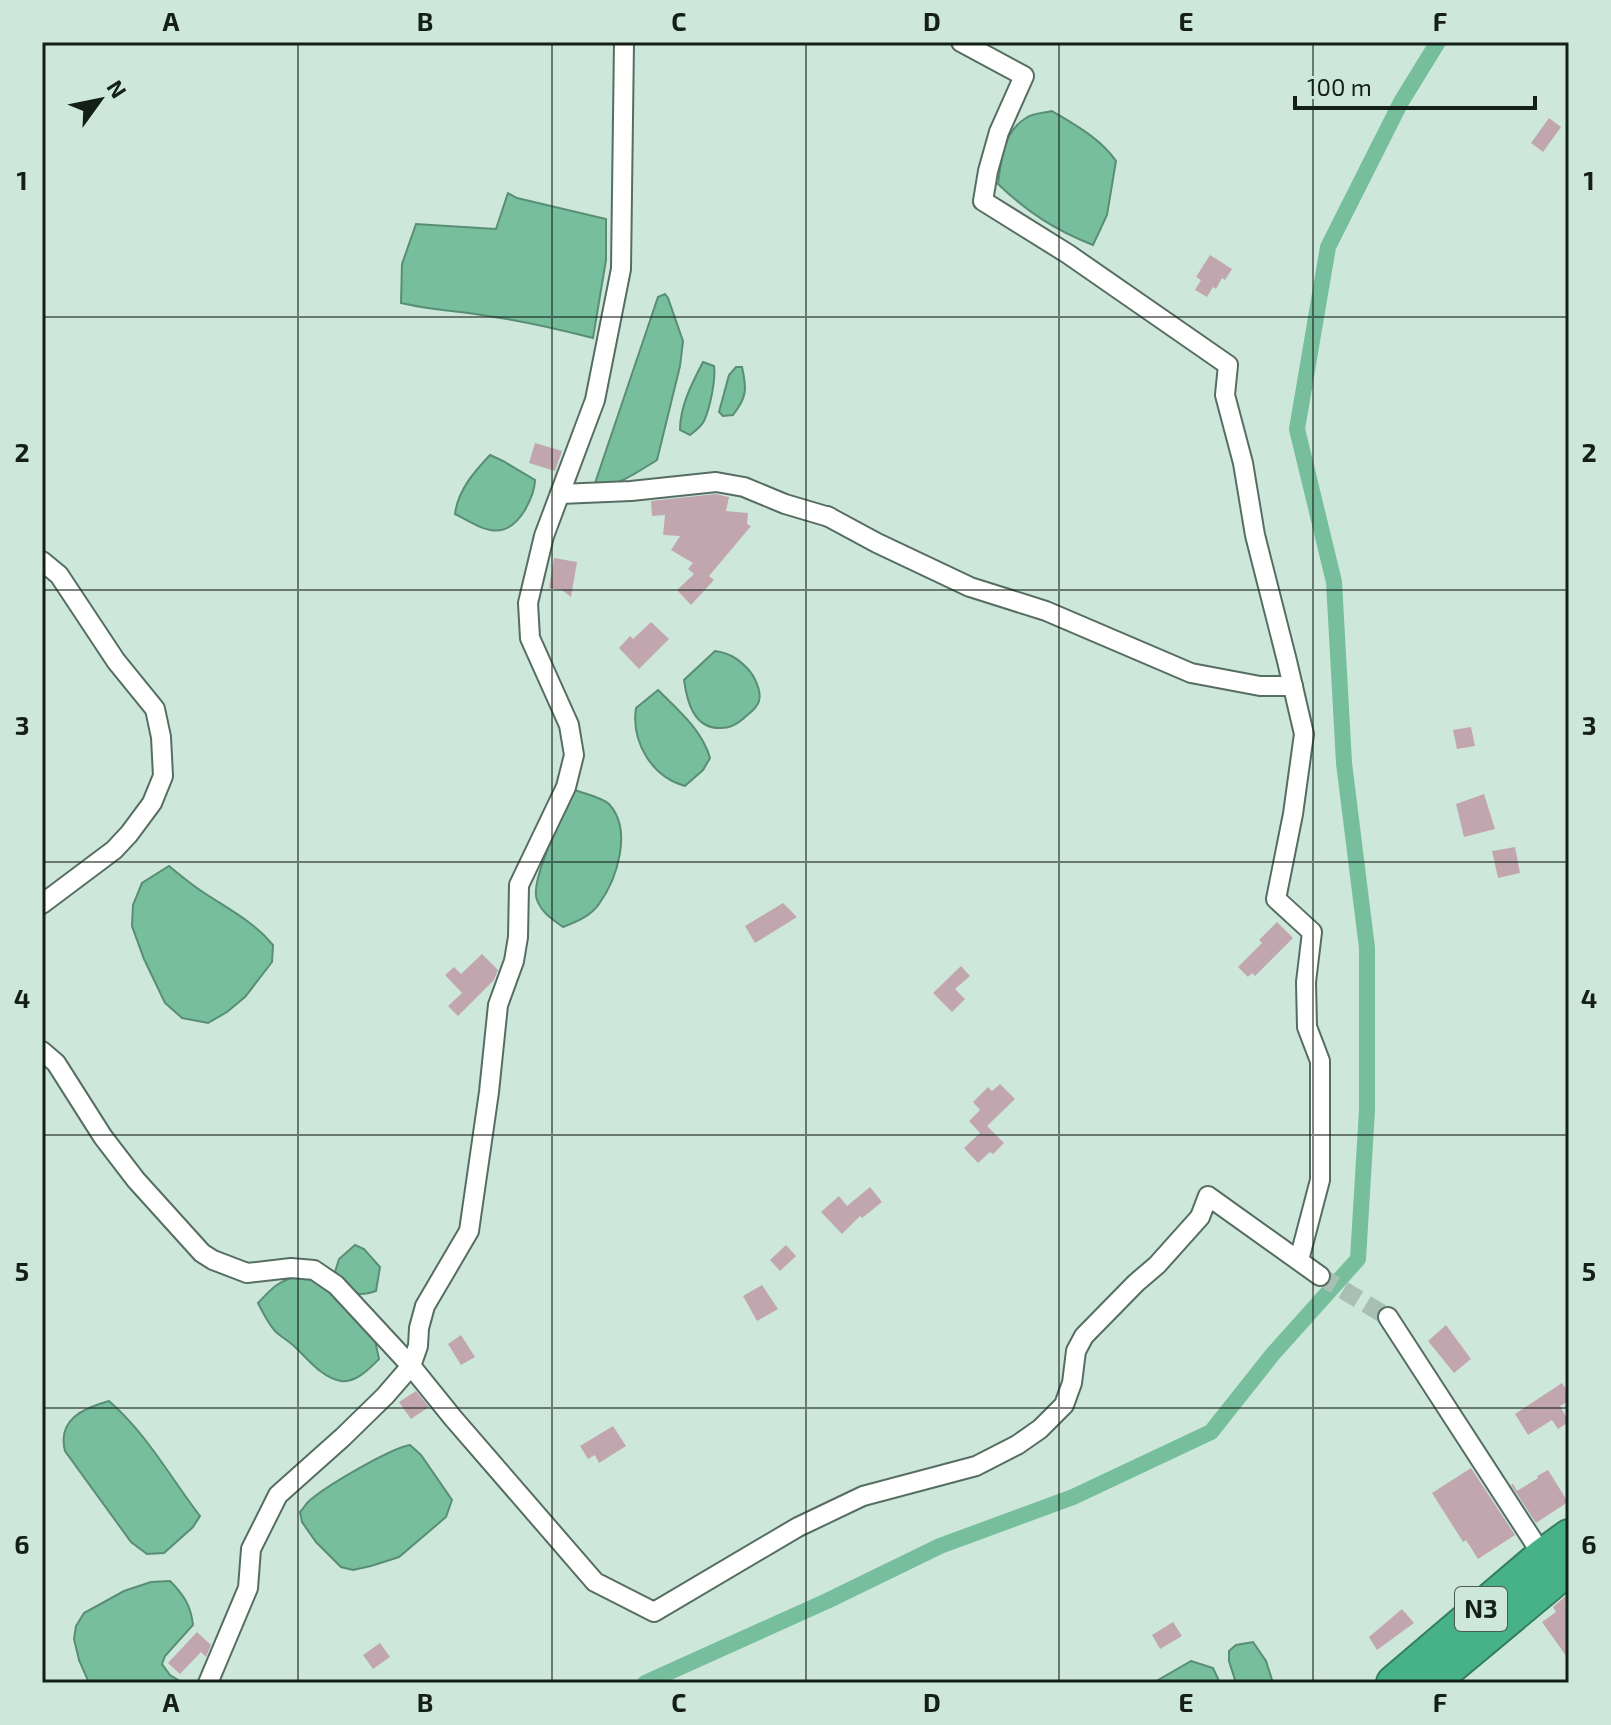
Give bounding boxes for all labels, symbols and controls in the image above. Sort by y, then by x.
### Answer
text: A [163,5,180,36]
text: B [417,5,433,36]
text: C [671,5,687,36]
text: D [923,5,941,36]
text: E [1178,5,1194,36]
text: F [1433,5,1447,36]
north arrow [60,60,140,140]
scale bar [1295,60,1535,110]
text: 100 m [1307,72,1372,101]
text: N [102,75,133,102]
text: 1 [16,164,28,195]
text: 1 [1583,164,1595,195]
text: 2 [14,436,30,467]
text: 2 [1581,436,1597,467]
text: 3 [15,709,29,740]
text: 3 [1582,709,1596,740]
text: 4 [14,982,30,1013]
text: 4 [1581,982,1597,1013]
text: 5 [15,1255,29,1286]
text: 5 [1582,1255,1596,1286]
text: 6 [14,1528,30,1559]
text: 6 [1581,1528,1597,1559]
road number: N3 [1455,1587,1507,1631]
text: A [163,1686,180,1717]
text: B [417,1686,433,1717]
text: C [671,1686,687,1717]
text: D [923,1686,941,1717]
text: E [1178,1686,1194,1717]
text: F [1433,1686,1447,1717]

